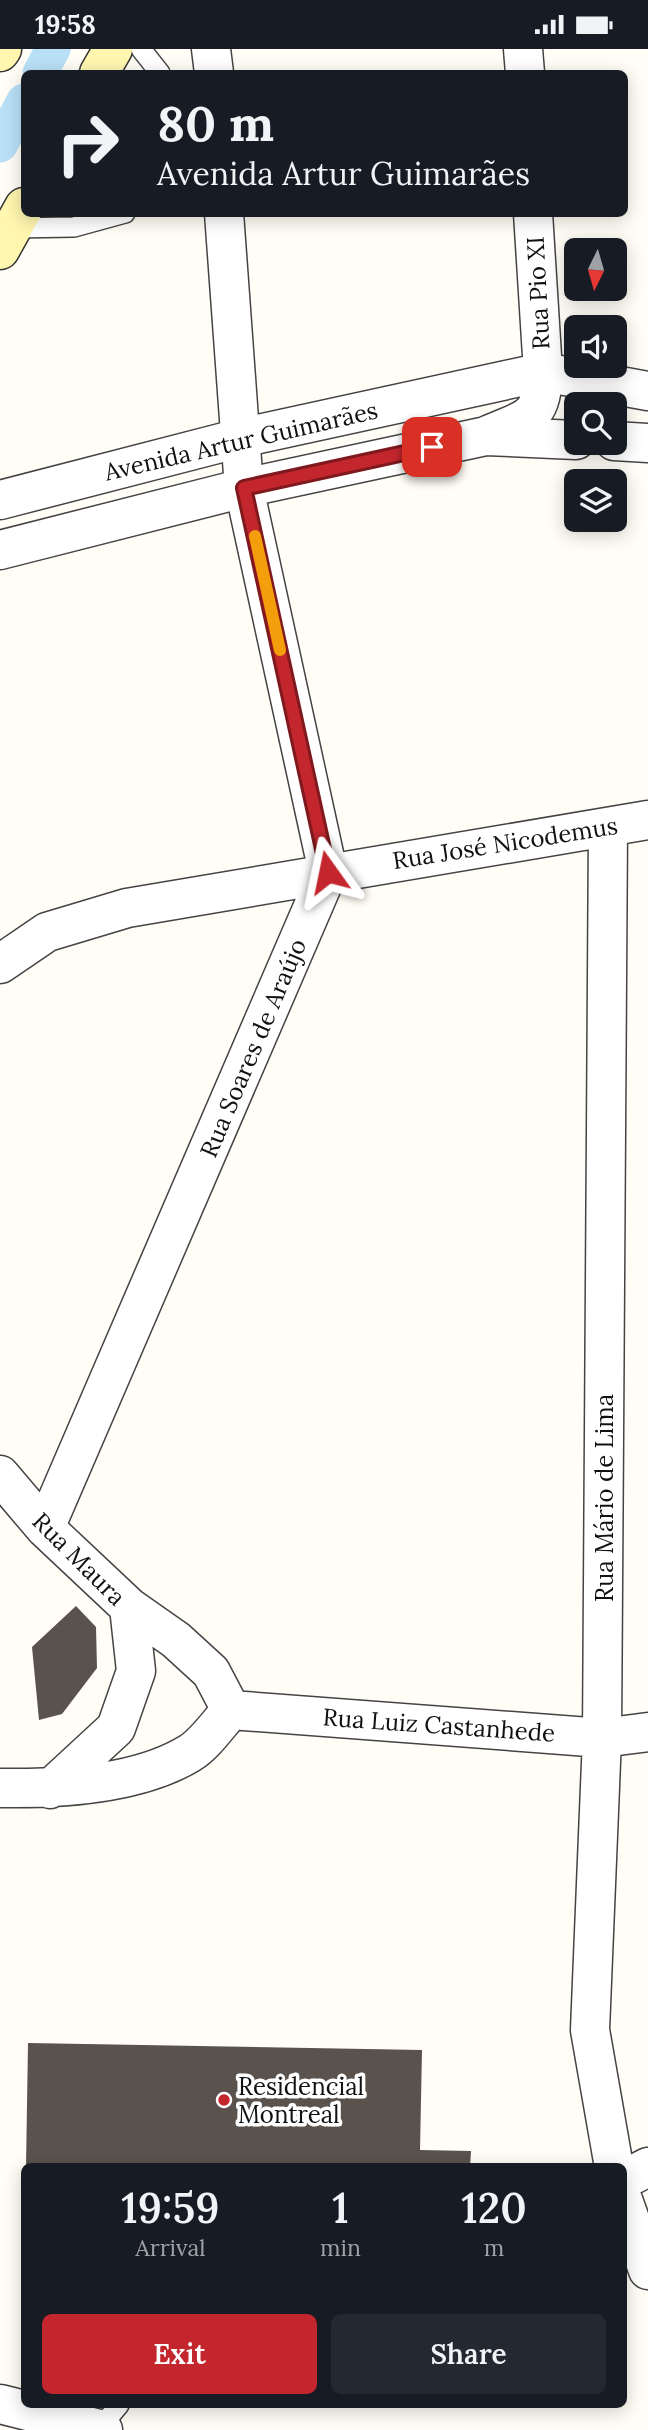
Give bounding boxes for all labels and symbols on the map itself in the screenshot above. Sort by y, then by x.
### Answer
street label: Rua Pio XI [520,236,556,350]
north arrow [564,238,626,301]
street label: Avenida Artur Guimarães [100,394,381,488]
pin [402,417,462,477]
street label: Rua José Nicodemus [390,810,620,876]
position arrow [291,835,365,909]
street label: Rua Soares de Araújo [193,934,313,1162]
street label: Rua Mário de Lima [589,1394,620,1602]
street label: Rua Maura [26,1506,132,1612]
street label: Rua Luiz Castanhede [322,1701,556,1749]
place label: Residencial Montreal [238,2071,364,2130]
marker: Residencial Montreal [216,2092,232,2108]

